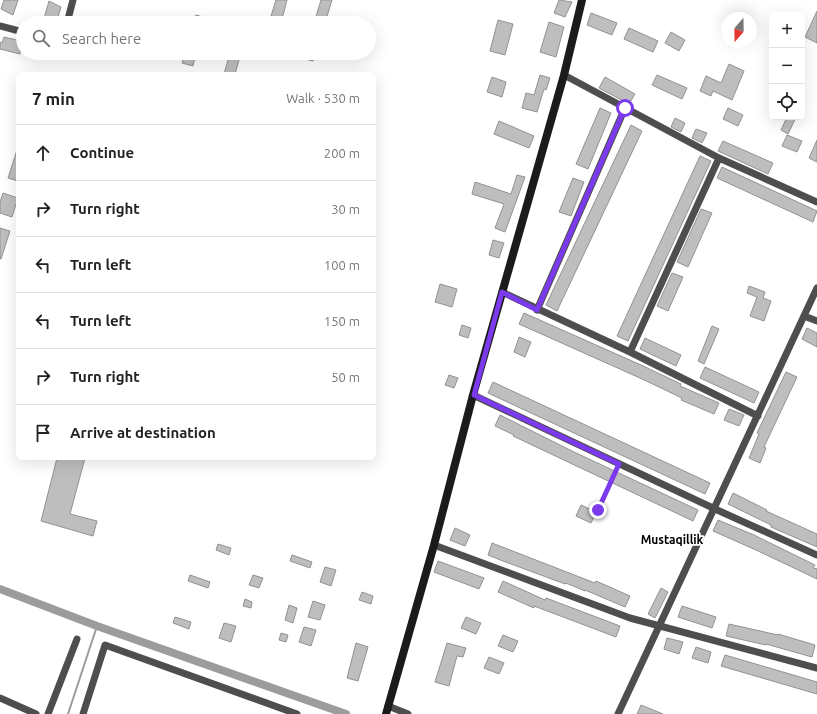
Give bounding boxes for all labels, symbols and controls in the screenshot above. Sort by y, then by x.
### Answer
north arrow [721,12,757,48]
map controls [769,12,805,120]
button: + [769,12,805,48]
search box [16,16,376,60]
icon: search [30,27,52,49]
text: Search here [62,30,141,47]
button: − [769,48,805,84]
button: locate [769,84,805,120]
text: 7 min [32,89,75,108]
text: Walk · 530 m [286,91,360,105]
route start [616,99,634,117]
icon: ahead [32,142,54,164]
text: Continue [70,144,134,161]
text: 200 m [324,146,360,160]
icon: right [32,198,54,220]
text: Turn right [70,200,140,217]
text: 30 m [331,202,360,216]
icon: left [32,254,54,276]
text: Turn left [70,256,131,273]
text: 100 m [324,258,360,272]
icon: left [32,310,54,332]
text: Turn left [70,312,131,329]
text: 150 m [324,314,360,328]
icon: right [32,366,54,388]
text: Turn right [70,368,140,385]
text: 50 m [331,370,360,384]
icon: arrive [32,422,54,444]
text: Arrive at destination [70,424,216,441]
route end [589,501,607,519]
district label: Mustaqillik [641,533,704,546]

